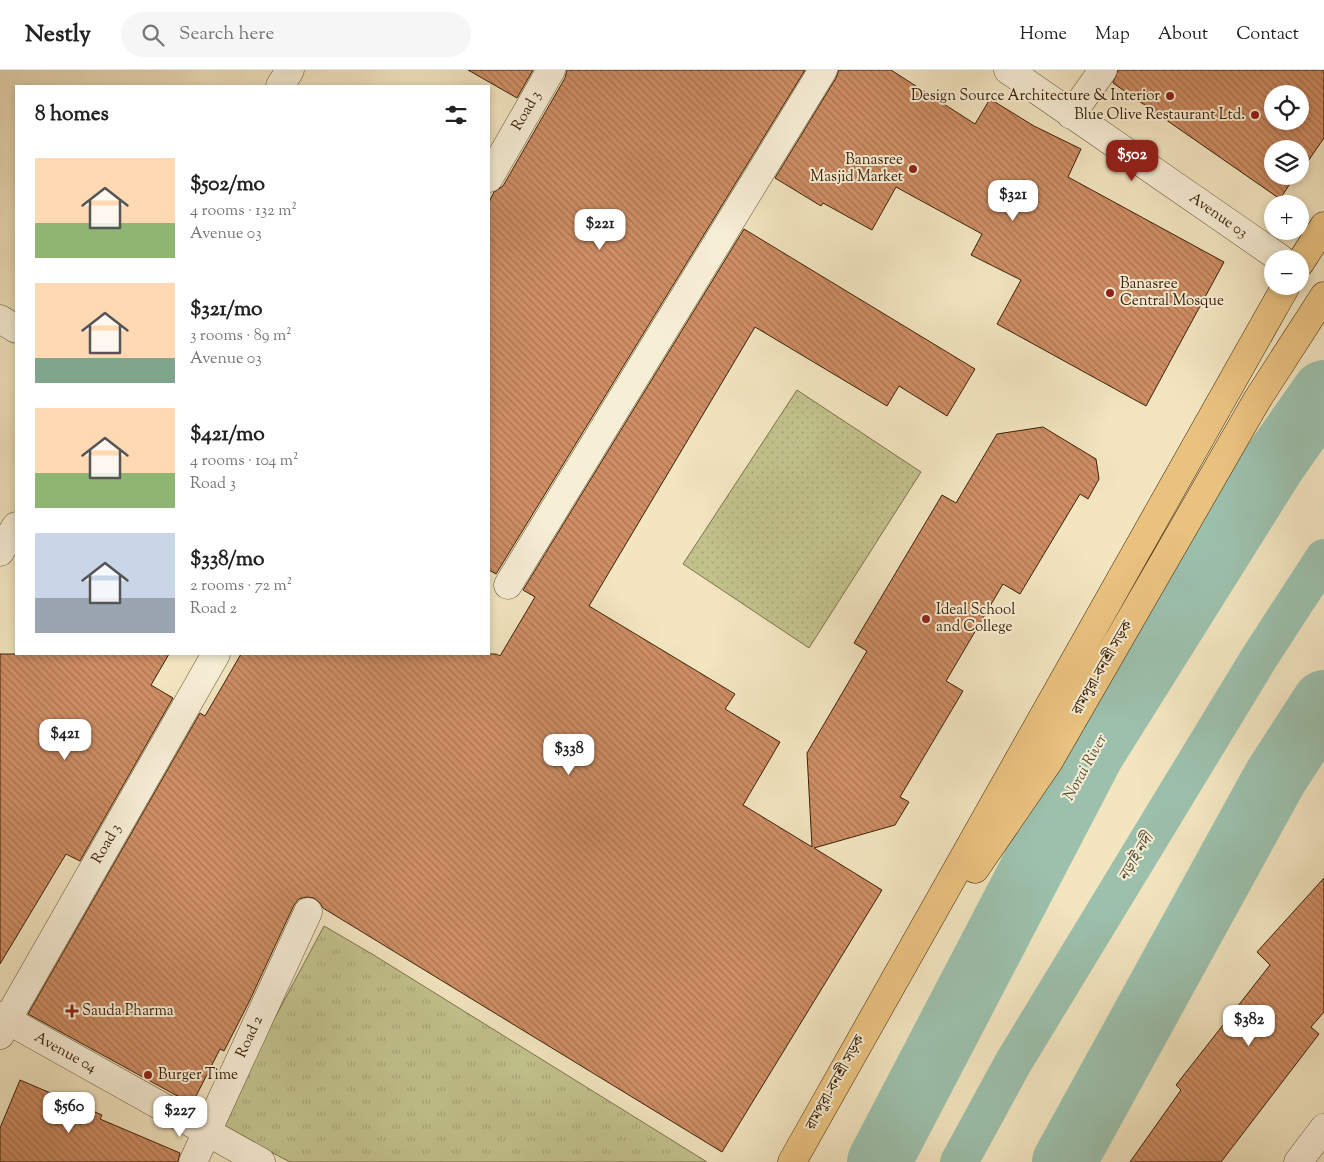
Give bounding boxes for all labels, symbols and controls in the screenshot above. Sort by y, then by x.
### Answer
search box [121,12,471,57]
text: Nestly [25,18,91,52]
icon: search [139,21,167,49]
text: Search here [179,21,274,48]
text: Home [1020,22,1067,48]
text: Map [1095,22,1130,48]
text: About [1158,22,1208,48]
text: Contact [1236,22,1299,48]
map controls [1264,85,1309,295]
button: locate [1264,85,1309,130]
place label: Design Source Architecture & Interior [911,86,1160,107]
street label: Road 3 [507,87,547,135]
marker: Design Source Architecture & Interior [1164,90,1176,102]
text: 8 homes [35,100,109,130]
icon: filters [442,101,470,129]
place label: Blue Olive Restaurant Ltd. [1074,105,1245,126]
marker: Blue Olive Restaurant Ltd. [1249,109,1261,121]
pin: $502 [1102,140,1162,182]
button: layers [1264,140,1309,185]
text: $502 [1117,144,1147,167]
place label: Banasree Masjid Market [810,150,903,188]
marker: Banasree Masjid Market [907,163,919,175]
text: $502/mo [190,170,265,200]
icon: home [75,178,135,238]
pin: $321 [983,180,1043,222]
text: $321 [999,184,1027,207]
street label: Avenue 03 [1184,188,1252,244]
button: + [1264,195,1309,240]
text: 4 rooms · 132 m² [190,200,297,223]
pin: $221 [570,208,630,251]
text: $221 [586,213,614,236]
text: Avenue 03 [190,223,262,246]
button: − [1264,250,1309,295]
place label: Banasree Central Mosque [1120,274,1224,312]
marker: Banasree Central Mosque [1104,287,1116,299]
text: $321/mo [190,295,263,325]
icon: home [75,303,135,363]
text: 3 rooms · 89 m² [190,325,292,348]
text: Avenue 03 [190,348,262,371]
text: $421/mo [190,420,265,450]
icon: home [75,428,135,488]
text: 4 rooms · 104 m² [190,450,298,473]
text: Road 3 [190,473,236,496]
text: $338/mo [190,545,264,575]
icon: home [75,553,135,613]
text: 2 rooms · 72 m² [190,575,292,598]
text: Road 2 [190,598,237,621]
place label: Ideal School and College [936,600,1015,638]
marker: Ideal School and College [920,613,932,625]
street label: রামপুরা-বনশ্রী সড়ক [1067,617,1139,720]
pin: $421 [35,718,95,761]
text: $421 [50,723,80,746]
water label: Norai River [1058,730,1114,805]
pin: $338 [539,734,599,776]
text: $338 [554,738,584,761]
street label: Road 3 [87,820,127,868]
water label: নড়াই নদী [1114,828,1161,886]
place label: Sauda Pharma [82,1001,174,1022]
pin: $382 [1219,1004,1279,1047]
marker: Sauda Pharma [66,1005,78,1017]
text: $382 [1234,1009,1264,1032]
street label: Road 2 [231,1013,269,1061]
street label: Avenue 04 [30,1027,100,1079]
street label: রামপুরা-বনশ্রী সড়ক [801,1031,871,1135]
place label: Burger Time [158,1065,238,1086]
marker: Burger Time [142,1069,154,1081]
pin: $560 [39,1092,99,1134]
text: $560 [54,1096,84,1119]
pin: $227 [150,1096,210,1138]
text: $227 [164,1100,196,1123]

